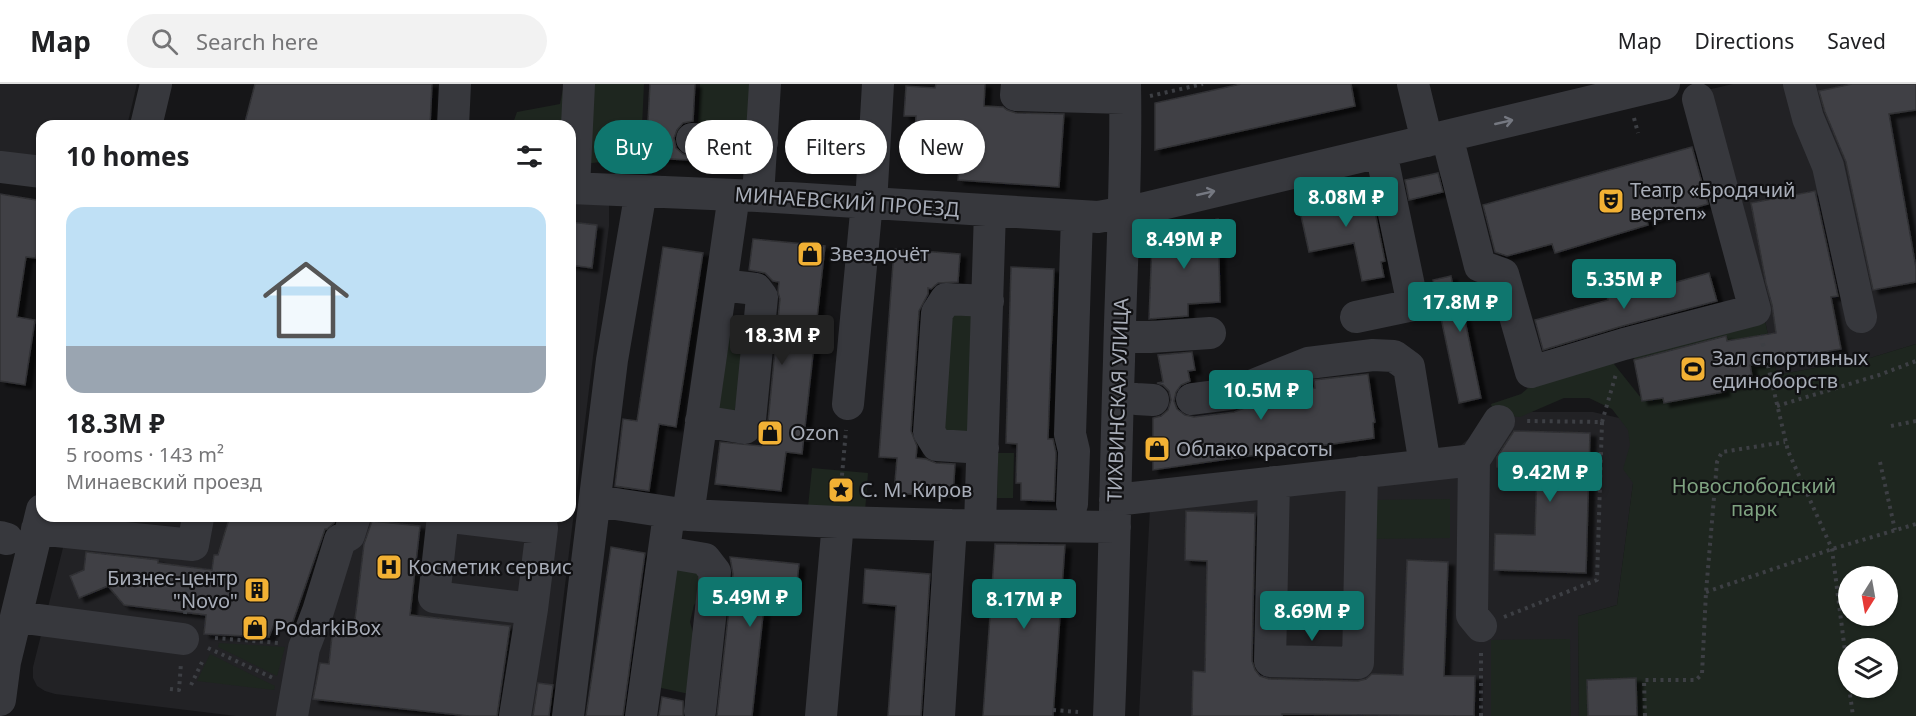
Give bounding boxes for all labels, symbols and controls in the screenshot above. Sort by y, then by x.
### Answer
search box [127,14,547,68]
text: Map [30,22,91,60]
icon: search [148,25,181,58]
text: Search here [196,26,318,56]
text: Map [1618,27,1662,55]
text: Directions [1695,27,1794,55]
text: Saved [1827,27,1886,55]
one-way arrow [1494,116,1513,128]
chip: Buy [594,120,673,174]
chip: Rent [685,120,773,174]
chip: Filters [785,120,887,174]
chip: New [899,120,985,174]
text: 10 homes [66,138,190,174]
icon: filters [513,140,546,173]
place label: Театр «Бродячий вертеп» [1630,176,1796,226]
pin: 8.08M ₽ [1291,177,1401,228]
street label: МИНАЕВСКИЙ ПРОЕЗД [734,180,961,223]
text: 8.08M ₽ [1308,183,1384,210]
theatre icon: Театр «Бродячий вертеп» [1596,186,1626,216]
one-way arrow [1196,187,1215,199]
pin: 8.49M ₽ [1129,219,1239,270]
text: 8.49M ₽ [1146,225,1222,252]
shop icon: Звездочёт [795,239,825,269]
place label: Звездочёт [830,240,929,267]
icon: home [252,246,360,354]
pin: 5.35M ₽ [1569,259,1679,310]
text: 5.35M ₽ [1586,265,1662,292]
pin: 17.8M ₽ [1405,282,1515,333]
text: 17.8M ₽ [1422,288,1498,315]
street label: ТИХВИНСКАЯ УЛИЦА [1100,297,1135,502]
pin: 18.3M ₽ [727,315,837,366]
text: 18.3M ₽ [744,321,820,348]
place label: Зал спортивных единоборств [1712,344,1869,394]
sports icon: Зал спортивных единоборств [1678,354,1708,384]
pin: 10.5M ₽ [1206,370,1316,421]
text: 10.5M ₽ [1223,376,1299,403]
text: 18.3M ₽ [66,405,165,441]
shop icon: Ozon [755,418,785,448]
place label: Ozon [790,419,839,446]
shop icon: Облако красоты [1142,434,1172,464]
place label: Облако красоты [1176,435,1333,462]
text: 5 rooms · 143 m² [66,441,224,468]
pin: 9.42M ₽ [1495,452,1605,503]
text: 9.42M ₽ [1512,458,1588,485]
text: Минаевский проезд [66,468,262,495]
park label: Новослободский парк [1672,472,1836,522]
place icon: С. М. Киров [826,475,856,505]
place label: С. М. Киров [860,476,972,503]
hospital icon: Косметик сервис [374,552,404,582]
place label: Косметик сервис [408,553,572,580]
place label: Бизнес-центр "Novo" [107,564,238,614]
north arrow [1838,566,1898,626]
map controls [1838,566,1898,698]
building icon: Бизнес-центр "Novo" [242,575,272,605]
pin: 5.49M ₽ [695,577,805,628]
pin: 8.17M ₽ [969,579,1079,630]
text: 5.49M ₽ [712,583,788,610]
text: 8.17M ₽ [986,585,1062,612]
pin: 8.69M ₽ [1257,591,1367,642]
text: 8.69M ₽ [1274,597,1350,624]
shop icon: PodarkiBox [240,613,270,643]
place label: PodarkiBox [274,614,382,641]
button: layers [1838,638,1898,698]

